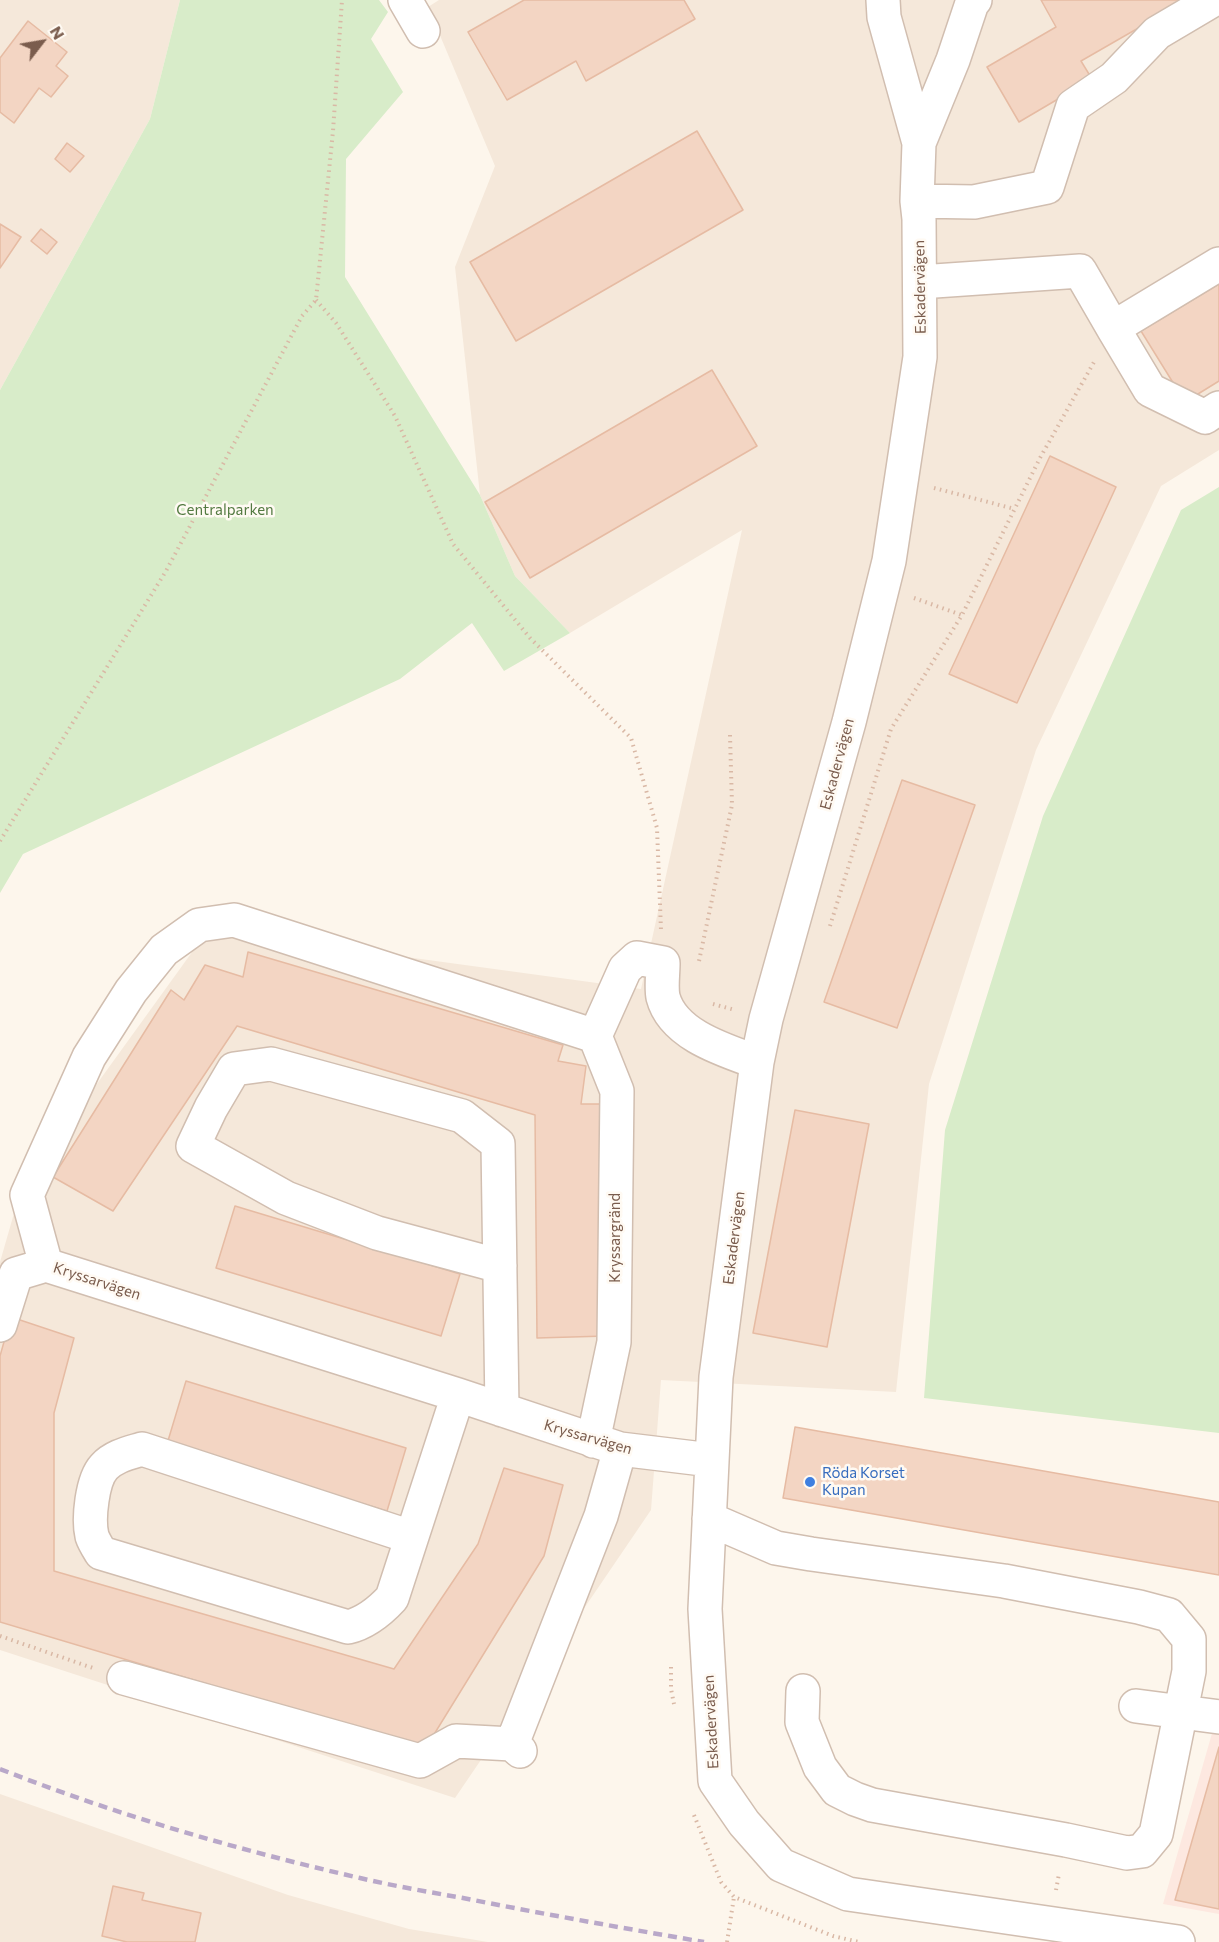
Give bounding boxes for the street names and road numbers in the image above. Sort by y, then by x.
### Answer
street label: Eskadervägen [910,240,930,334]
street label: Eskadervägen [816,716,858,812]
street label: Eskadervägen [719,1190,749,1286]
street label: Kryssargränd [606,1193,624,1283]
street label: Kryssarvägen [51,1258,143,1304]
street label: Kryssarvägen [542,1416,634,1458]
street label: Eskadervägen [700,1675,722,1769]

